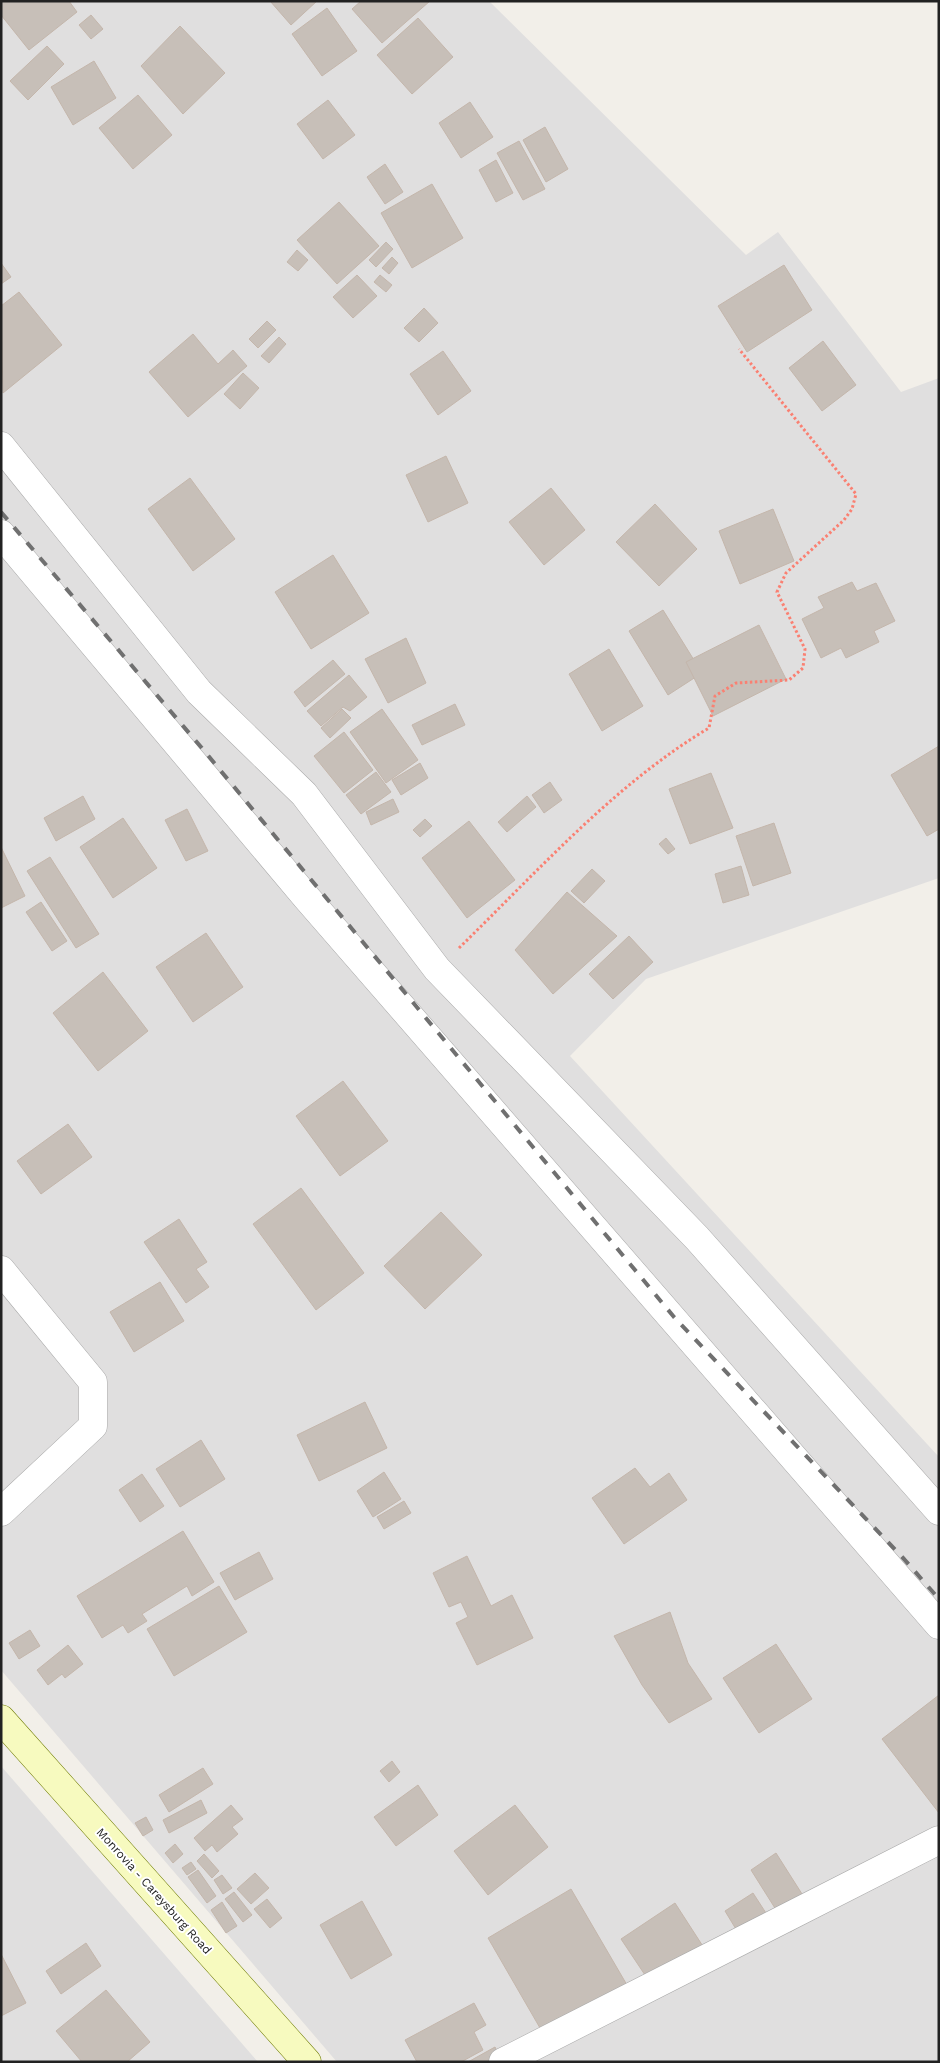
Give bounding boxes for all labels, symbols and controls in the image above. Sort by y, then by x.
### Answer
street label: Monrovia - Careysburg Road [94,1825,214,1957]

